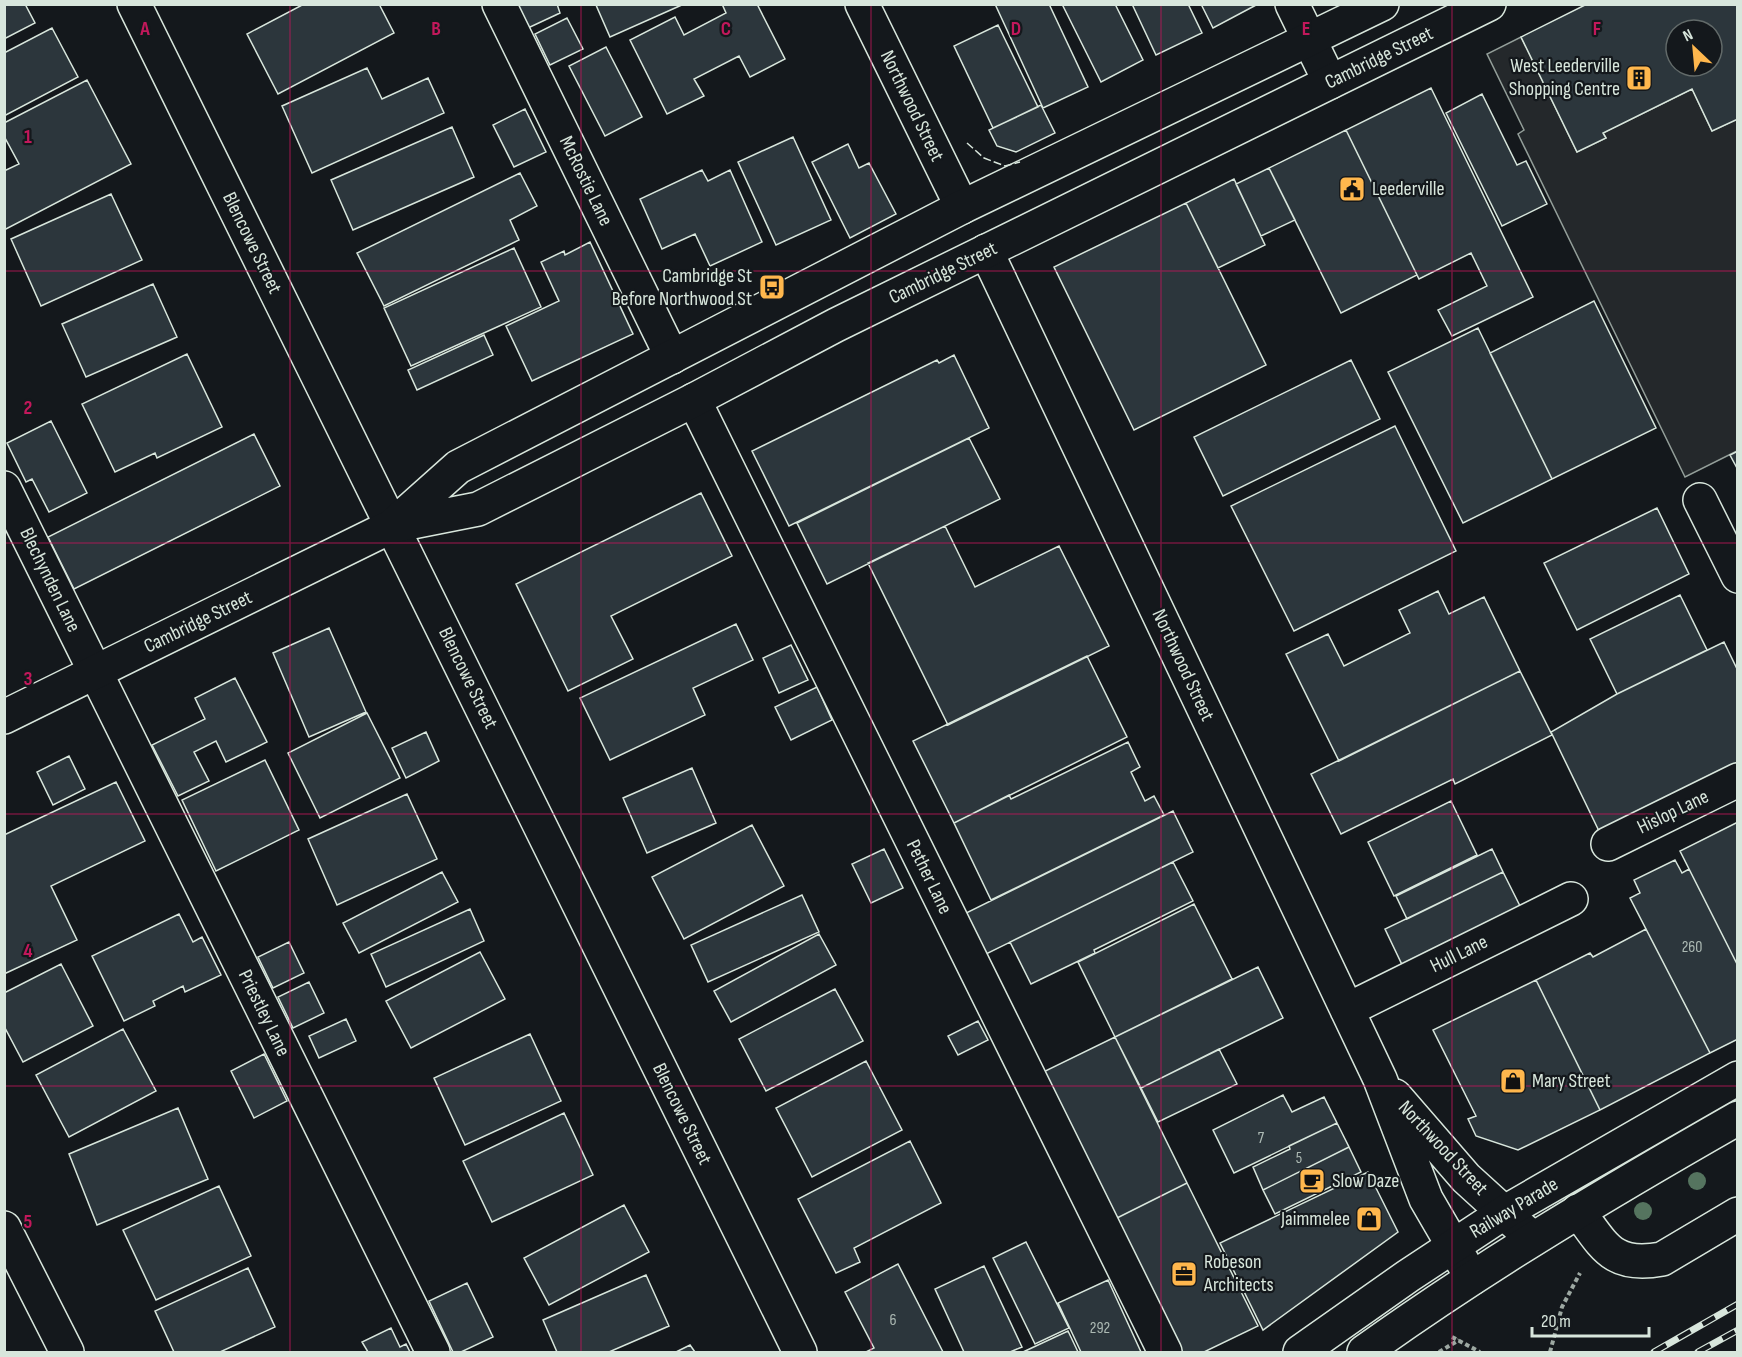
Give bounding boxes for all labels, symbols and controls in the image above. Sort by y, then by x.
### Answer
text: A [139,17,150,41]
text: B [431,17,441,41]
text: C [721,17,731,41]
text: D [1011,17,1021,41]
text: E [1302,17,1310,41]
text: F [1593,17,1601,41]
north arrow [1664,18,1724,78]
street label: Cambridge Street [1321,21,1437,95]
text: N [1680,25,1696,46]
street label: Northwood Street [875,47,949,165]
place label: West Leederville Shopping Centre [1509,54,1620,101]
building icon: West Leederville Shopping Centre [1624,63,1654,93]
text: 1 [24,125,32,149]
street label: McRostie Lane [554,132,618,230]
public building icon: Leederville [1337,174,1367,204]
place label: Leederville [1372,177,1444,201]
street label: Blencowe Street [217,188,287,298]
street label: Cambridge Street [885,236,1001,310]
place label: Cambridge St Before Northwood St [612,264,752,311]
bus stop icon: Cambridge St Before Northwood St [757,272,787,302]
text: 2 [24,396,32,420]
street label: Blechynden Lane [14,524,86,636]
street label: Cambridge Street [140,585,256,659]
street label: Northwood Street [1147,605,1219,725]
street label: Blencowe Street [433,623,503,733]
text: 3 [24,667,33,691]
street label: Hislop Lane [1633,785,1713,839]
street label: Pether Lane [901,836,957,918]
street label: Hull Lane [1426,930,1492,978]
house number: 260 [1682,938,1702,957]
text: 4 [23,939,33,963]
street label: Priestley Lane [233,966,295,1060]
street label: Blencowe Street [647,1059,717,1169]
shop icon: Mary Street [1498,1066,1528,1096]
place label: Mary Street [1532,1069,1611,1093]
street label: Northwood Street [1393,1096,1493,1200]
house number: 7 [1258,1129,1265,1148]
house number: 5 [1296,1149,1302,1168]
cafe icon: Slow Daze [1297,1166,1327,1196]
place label: Slow Daze [1332,1169,1399,1193]
street label: Railway Parade [1465,1172,1563,1244]
shop icon: Jaimmelee [1354,1204,1384,1234]
place label: Jaimmelee [1280,1207,1350,1231]
text: 5 [24,1210,33,1234]
place label: Robeson Architects [1203,1250,1274,1297]
office icon: Robeson Architects [1169,1259,1199,1289]
scale bar [1532,1300,1649,1338]
house number: 6 [889,1311,897,1330]
text: 20 m [1541,1311,1571,1332]
house number: 292 [1090,1319,1110,1338]

